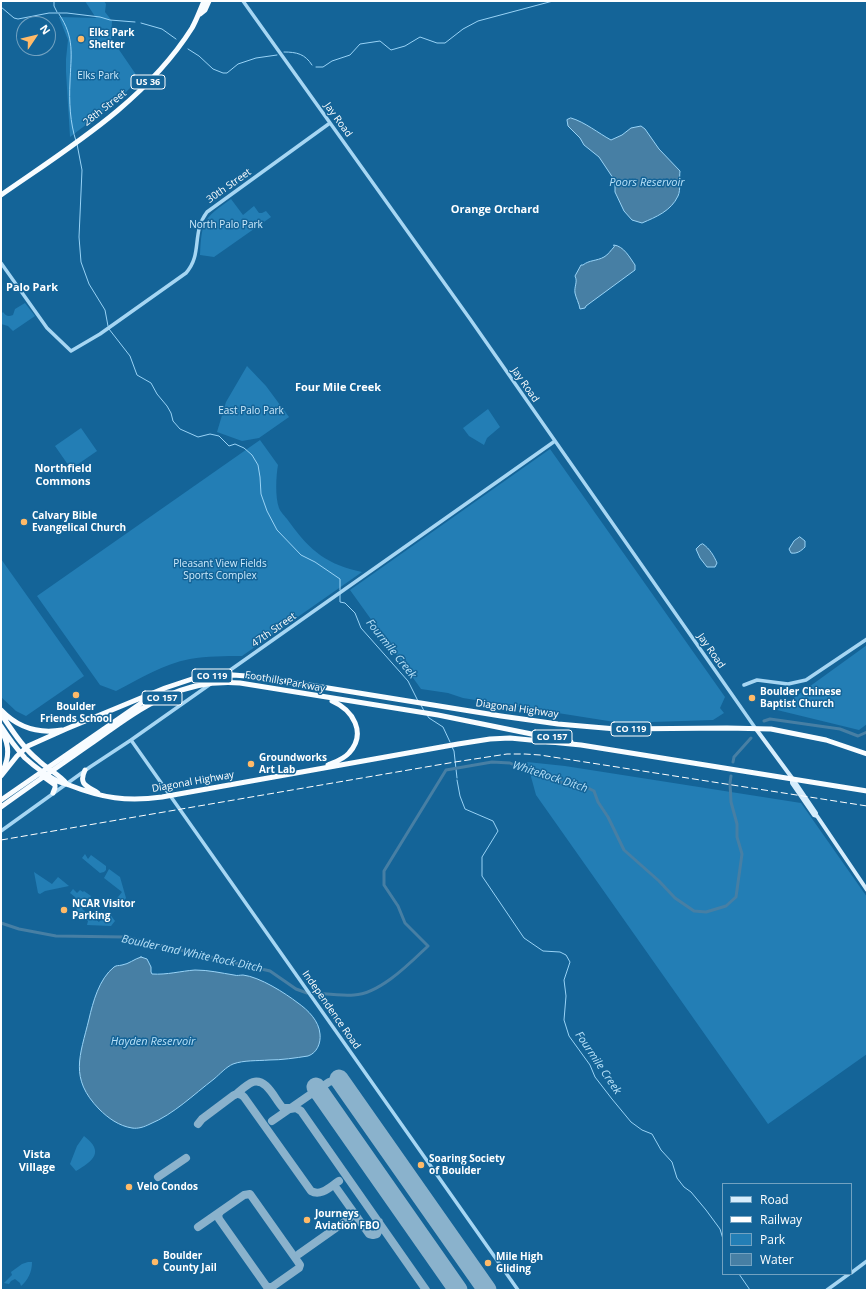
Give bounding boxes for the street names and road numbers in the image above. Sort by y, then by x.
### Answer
road number: US 36 [131,75,165,89]
street label: 28th Street [81,87,129,129]
street label: Jay Road [321,100,355,140]
street label: 30th Street [204,166,254,206]
street label: Jay Road [509,365,541,405]
street label: 47th Street [249,610,299,650]
street label: Jay Road [695,631,727,671]
road number: CO 119 [192,669,232,683]
street label: Foothills Parkway [244,669,326,695]
road number: CO 157 [142,691,182,705]
street label: Diagonal Highway [475,697,559,721]
road number: CO 119 [611,722,651,736]
road number: CO 157 [532,730,572,744]
street label: Diagonal Highway [151,769,235,795]
street label: Independence Road [299,968,363,1052]

